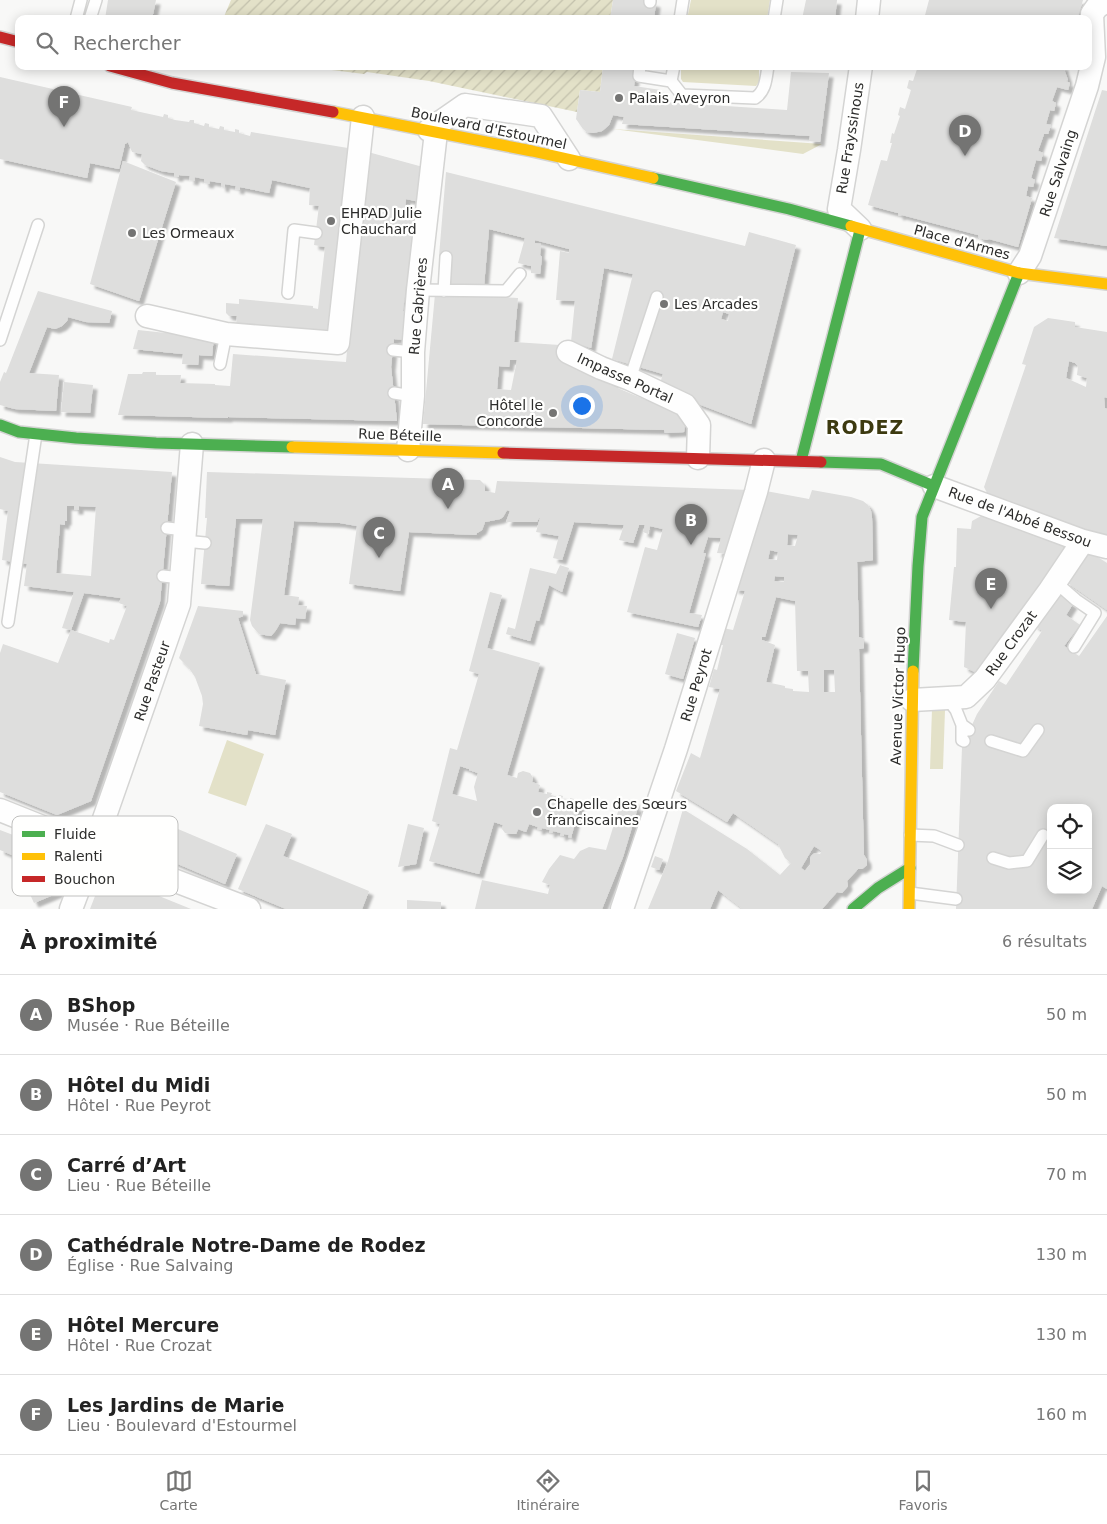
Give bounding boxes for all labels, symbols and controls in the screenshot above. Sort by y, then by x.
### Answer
search box [15,15,1092,70]
icon: search [33,29,61,57]
text: Rechercher [73,32,181,54]
street label: Rue Frayssinous [833,81,867,195]
pin: F [48,86,80,127]
place label: Palais Aveyron [629,90,730,106]
marker: Palais Aveyron [613,92,625,104]
street label: Boulevard d'Estourmel [410,104,568,152]
pin: D [949,115,981,156]
street label: Rue Salvaing [1036,127,1080,219]
place label: EHPAD Julie Chauchard [341,205,422,237]
marker: EHPAD Julie Chauchard [325,215,337,227]
street label: Place d'Armes [912,221,1012,263]
place label: Les Ormeaux [142,225,234,241]
marker: Les Ormeaux [126,227,138,239]
street label: Rue Cabrières [406,257,430,355]
place label: Les Arcades [674,296,758,312]
marker: Les Arcades [658,298,670,310]
street label: Impasse Portal [575,350,675,406]
your location [569,393,595,419]
place label: Hôtel le Concorde [477,397,543,429]
marker: Hôtel le Concorde [547,407,559,419]
district label: RODEZ [826,416,904,438]
street label: Rue Béteille [358,426,442,444]
pin: A [432,468,464,509]
street label: Rue de l'Abbé Bessou [946,484,1094,550]
pin: B [675,504,707,545]
pin: C [363,517,395,558]
pin: E [975,568,1007,609]
street label: Rue Crozat [982,607,1040,679]
street label: Avenue Victor Hugo [888,627,908,765]
street label: Rue Pasteur [131,639,173,723]
street label: Rue Peyrot [677,646,715,723]
place label: Chapelle des Sœurs franciscaines [547,796,687,828]
map controls [1047,804,1092,894]
button: locate [1047,804,1092,849]
marker: Chapelle des Sœurs franciscaines [531,806,543,818]
legend [12,816,178,896]
text: Fluide [54,826,96,842]
text: Ralenti [54,848,103,864]
button: layers [1047,849,1092,894]
text: Bouchon [54,871,115,887]
text: À proximité [20,930,157,954]
text: 6 résultats [1002,932,1087,951]
text: BShop [67,994,135,1016]
text: A [30,1005,42,1024]
text: 50 m [1046,1005,1087,1024]
text: Musée · Rue Béteille [67,1016,230,1035]
text: Hôtel du Midi [67,1074,210,1096]
text: B [30,1085,42,1104]
text: 50 m [1046,1085,1087,1104]
text: Hôtel · Rue Peyrot [67,1096,211,1115]
text: Carré d’Art [67,1154,186,1176]
text: C [30,1165,42,1184]
text: 70 m [1046,1165,1087,1184]
text: Lieu · Rue Béteille [67,1176,211,1195]
text: Cathédrale Notre-Dame de Rodez [67,1234,425,1256]
text: D [29,1245,43,1264]
text: 130 m [1036,1245,1087,1264]
text: Église · Rue Salvaing [67,1256,233,1275]
text: Hôtel Mercure [67,1314,219,1336]
text: E [31,1325,41,1344]
text: 130 m [1036,1325,1087,1344]
text: Hôtel · Rue Crozat [67,1336,212,1355]
text: Les Jardins de Marie [67,1394,284,1416]
text: F [31,1405,41,1424]
text: 160 m [1036,1405,1087,1424]
text: Lieu · Boulevard d'Estourmel [67,1416,297,1435]
tab: Carte [159,1467,198,1513]
tab: Itinéraire [516,1467,580,1513]
tab: Favoris [898,1467,948,1513]

